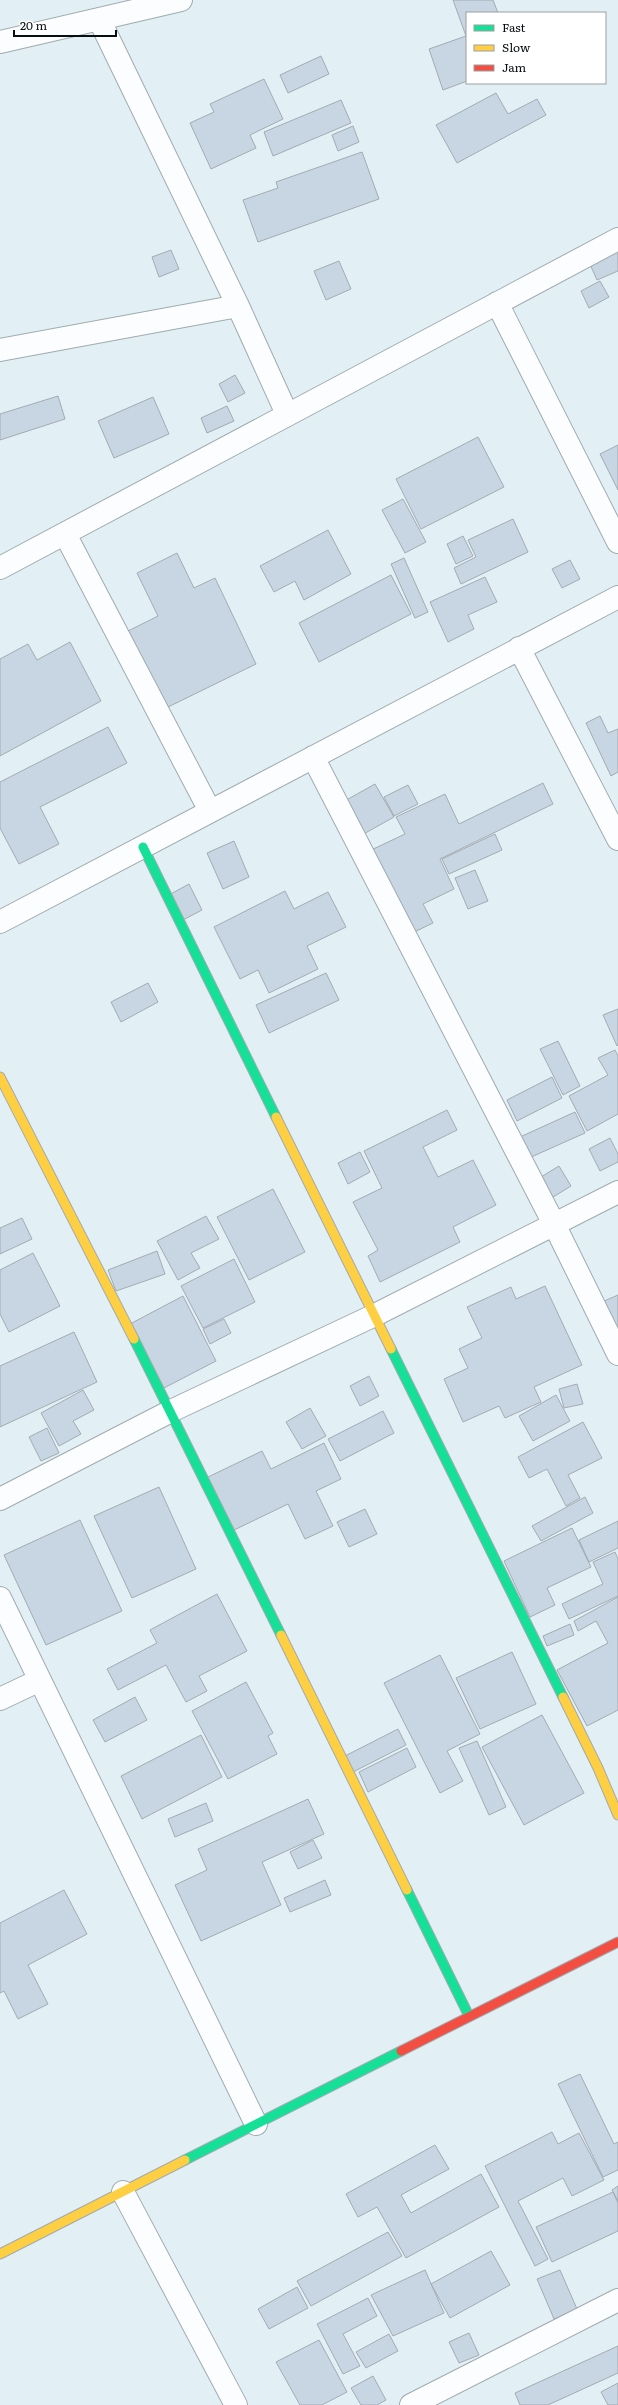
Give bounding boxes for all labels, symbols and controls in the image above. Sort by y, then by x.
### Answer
scale bar [14,12,116,38]
legend [466,12,606,84]
text: 20 m [20,16,47,34]
text: Fast [502,18,526,36]
text: Slow [502,38,531,56]
text: Jam [502,58,527,76]

